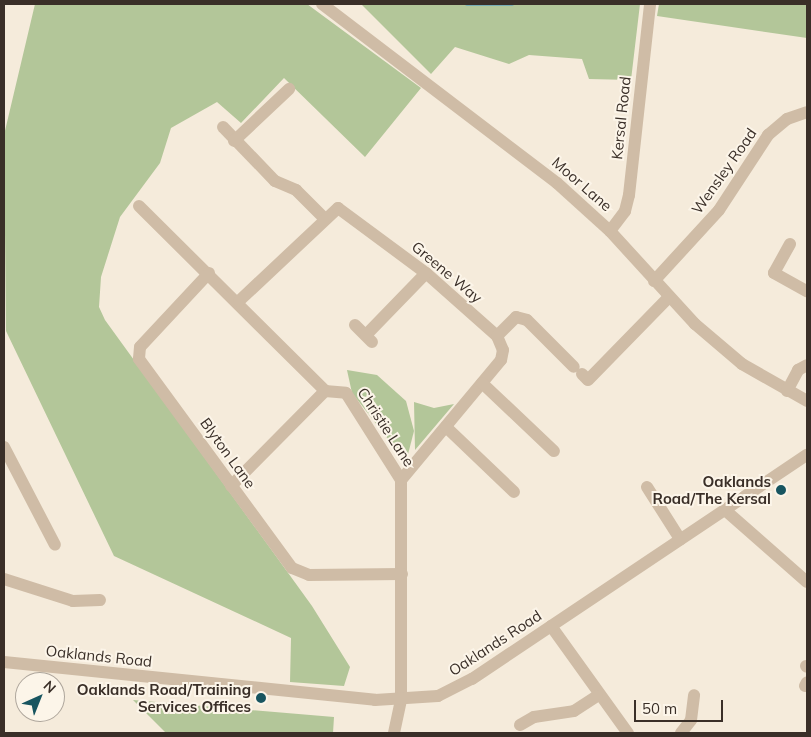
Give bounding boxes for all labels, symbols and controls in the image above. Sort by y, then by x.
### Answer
street label: Kersal Road [608,76,634,160]
street label: Wensley Road [688,125,760,217]
street label: Moor Lane [548,153,616,215]
street label: Greene Way [408,237,486,307]
street label: Christie Lane [354,384,418,470]
street label: Blyton Lane [196,414,260,492]
place label: Oaklands Road/The Kersal [653,472,771,507]
marker: Oaklands Road/The Kersal [775,484,787,496]
street label: Oaklands Road [445,606,545,680]
street label: Oaklands Road [45,641,153,671]
north arrow [15,672,65,722]
text: N [40,677,60,697]
place label: Oaklands Road/Training Services Offices [77,680,251,715]
scale bar [636,690,725,722]
marker: Oaklands Road/Training Services Offices [255,692,267,704]
text: 50 m [642,699,677,718]

